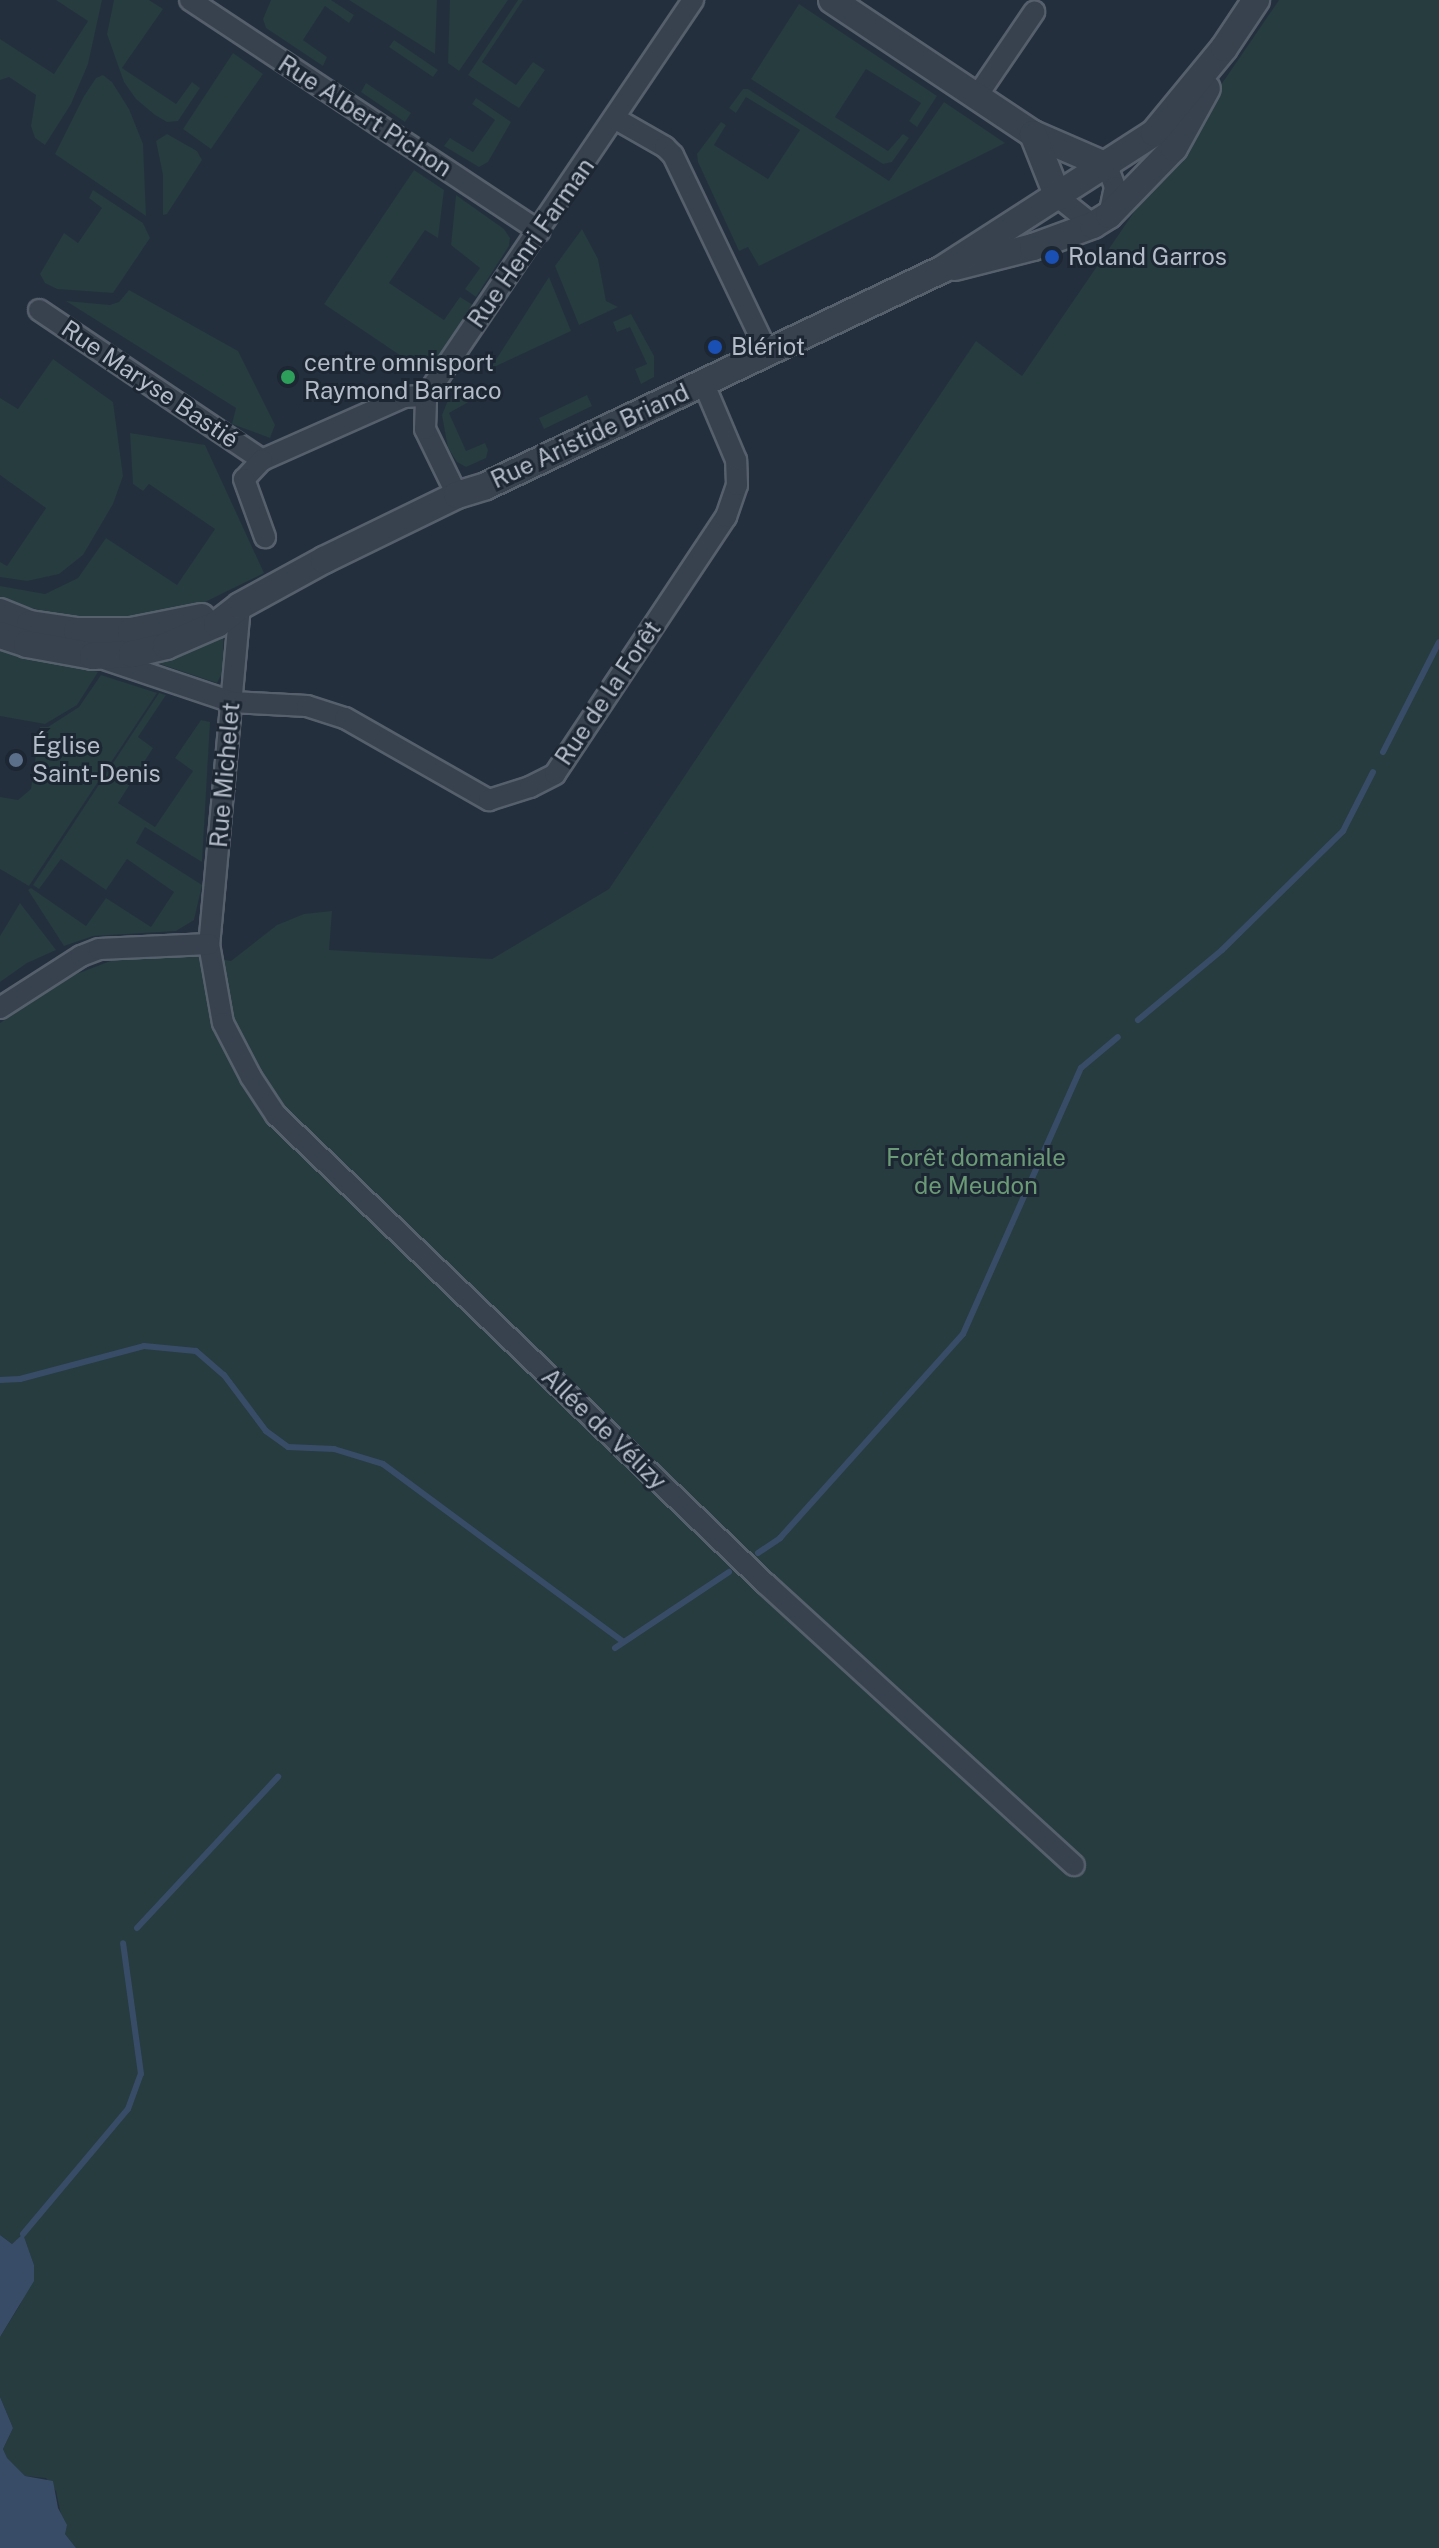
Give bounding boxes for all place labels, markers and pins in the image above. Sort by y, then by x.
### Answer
place label: Roland Garros [1068,243,1227,271]
marker: Roland Garros [1043,248,1061,266]
place label: Blériot [731,333,805,361]
marker: Blériot [706,338,724,356]
place label: centre omnisport Raymond Barraco [304,349,502,405]
marker: centre omnisport Raymond Barraco [279,368,297,386]
place label: Église Saint-Denis [32,732,161,788]
marker: Église Saint-Denis [7,751,25,769]

